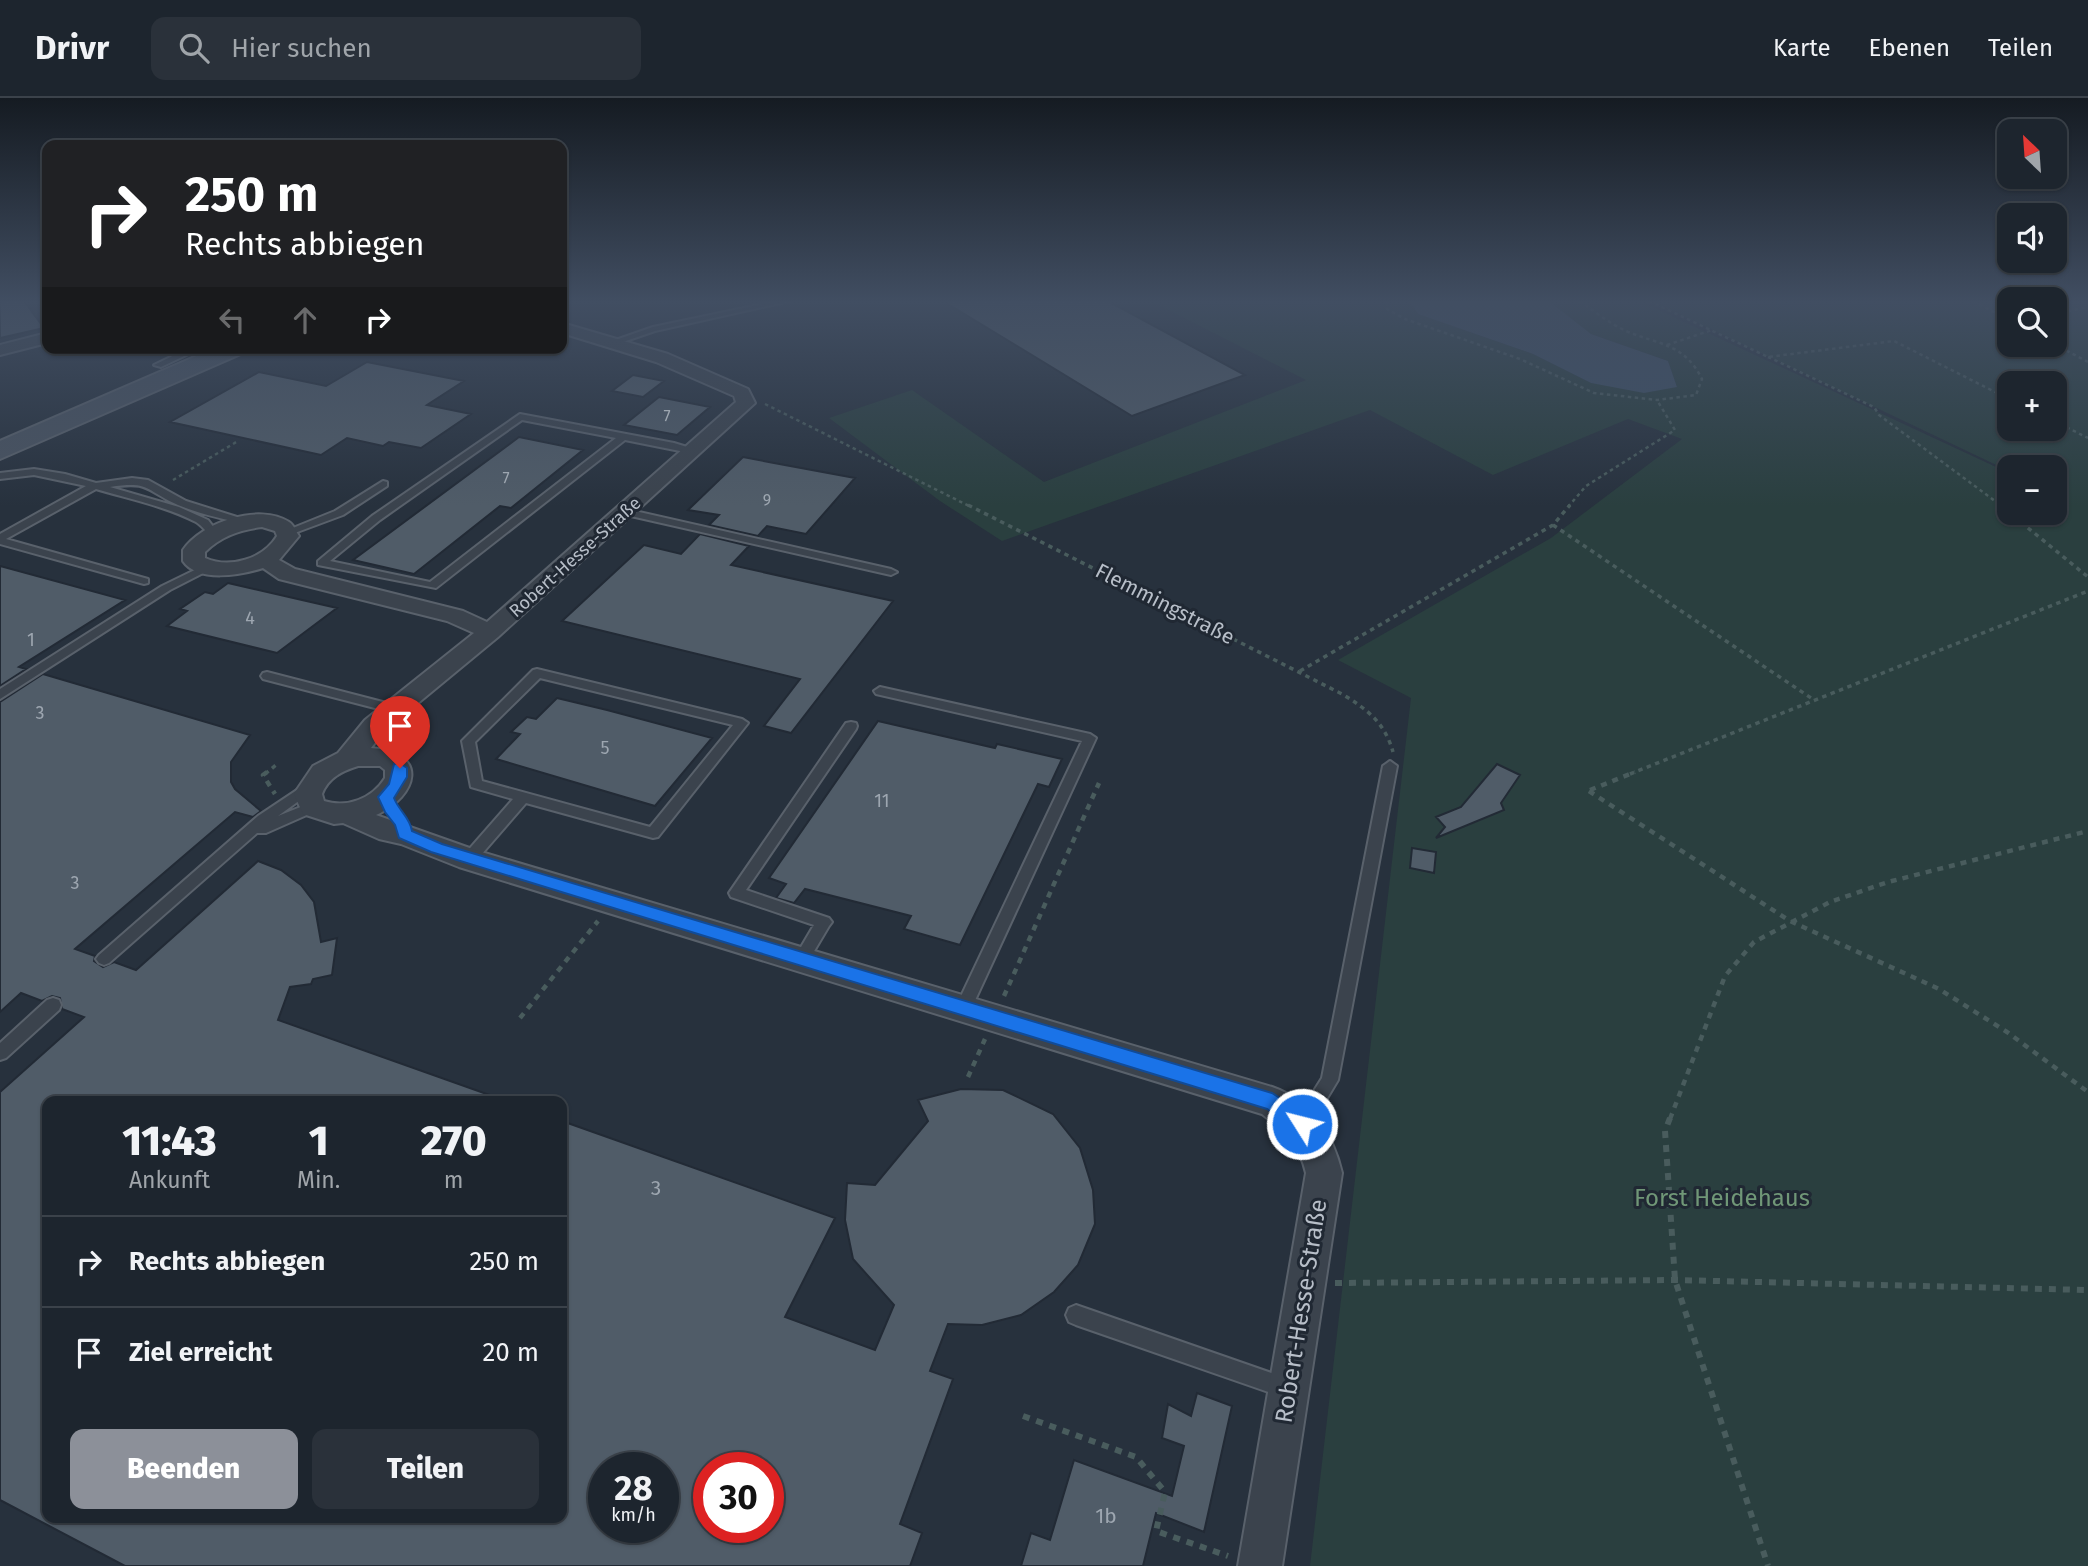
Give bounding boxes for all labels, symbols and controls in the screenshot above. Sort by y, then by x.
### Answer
search box [151,17,641,80]
text: Drivr [35,28,109,68]
icon: search [175,29,213,67]
text: Hier suchen [231,33,372,64]
text: Karte [1773,34,1831,62]
text: Ebenen [1869,34,1950,62]
text: Teilen [1988,34,2053,62]
north arrow [1997,119,2067,189]
map controls [1997,119,2067,525]
text: 250 m [185,165,318,224]
icon: right [70,168,161,259]
button: sound [1997,203,2067,273]
text: Rechts abbiegen [185,225,425,263]
button: search [1997,287,2067,357]
icon: left [213,301,251,339]
icon: ahead [286,301,324,339]
icon: right [359,301,397,339]
button: + [1997,371,2067,441]
house number: 7 [663,407,671,426]
button: − [1997,455,2067,525]
house number: 7 [502,469,510,488]
house number: 9 [763,491,771,510]
street label: Robert-Hesse-Straße [505,492,645,622]
street label: Flemmingstraße [1091,558,1239,650]
house number: 4 [245,607,255,629]
house number: 1 [27,629,35,651]
pin [370,696,430,768]
house number: 3 [36,702,44,724]
icon: arrive [381,707,419,745]
house number: 5 [600,737,610,759]
house number: 11 [874,790,890,812]
house number: 3 [71,872,79,894]
position arrow [1265,1087,1339,1161]
text: 11:43 [122,1116,217,1166]
text: 1 [309,1116,329,1166]
text: 270 [421,1116,487,1166]
text: Ankunft [129,1166,210,1194]
text: Min. [297,1166,340,1194]
text: m [444,1166,464,1194]
house number: 3 [651,1175,661,1201]
park label: Forst Heidehaus [1634,1184,1810,1212]
street label: Robert-Hesse-Straße [1269,1197,1333,1425]
icon: right [70,1243,108,1281]
text: Rechts abbiegen [129,1246,325,1277]
text: 250 m [469,1246,539,1277]
icon: arrive [70,1334,108,1372]
text: Ziel erreicht [129,1337,272,1368]
text: 20 m [482,1337,539,1368]
button: Beenden [70,1429,298,1509]
button: Teilen [312,1429,539,1509]
speed limit sign: 30 [693,1452,784,1543]
text: 28 [614,1467,653,1509]
house number: 1b [1095,1503,1117,1529]
text: km/h [611,1504,656,1526]

